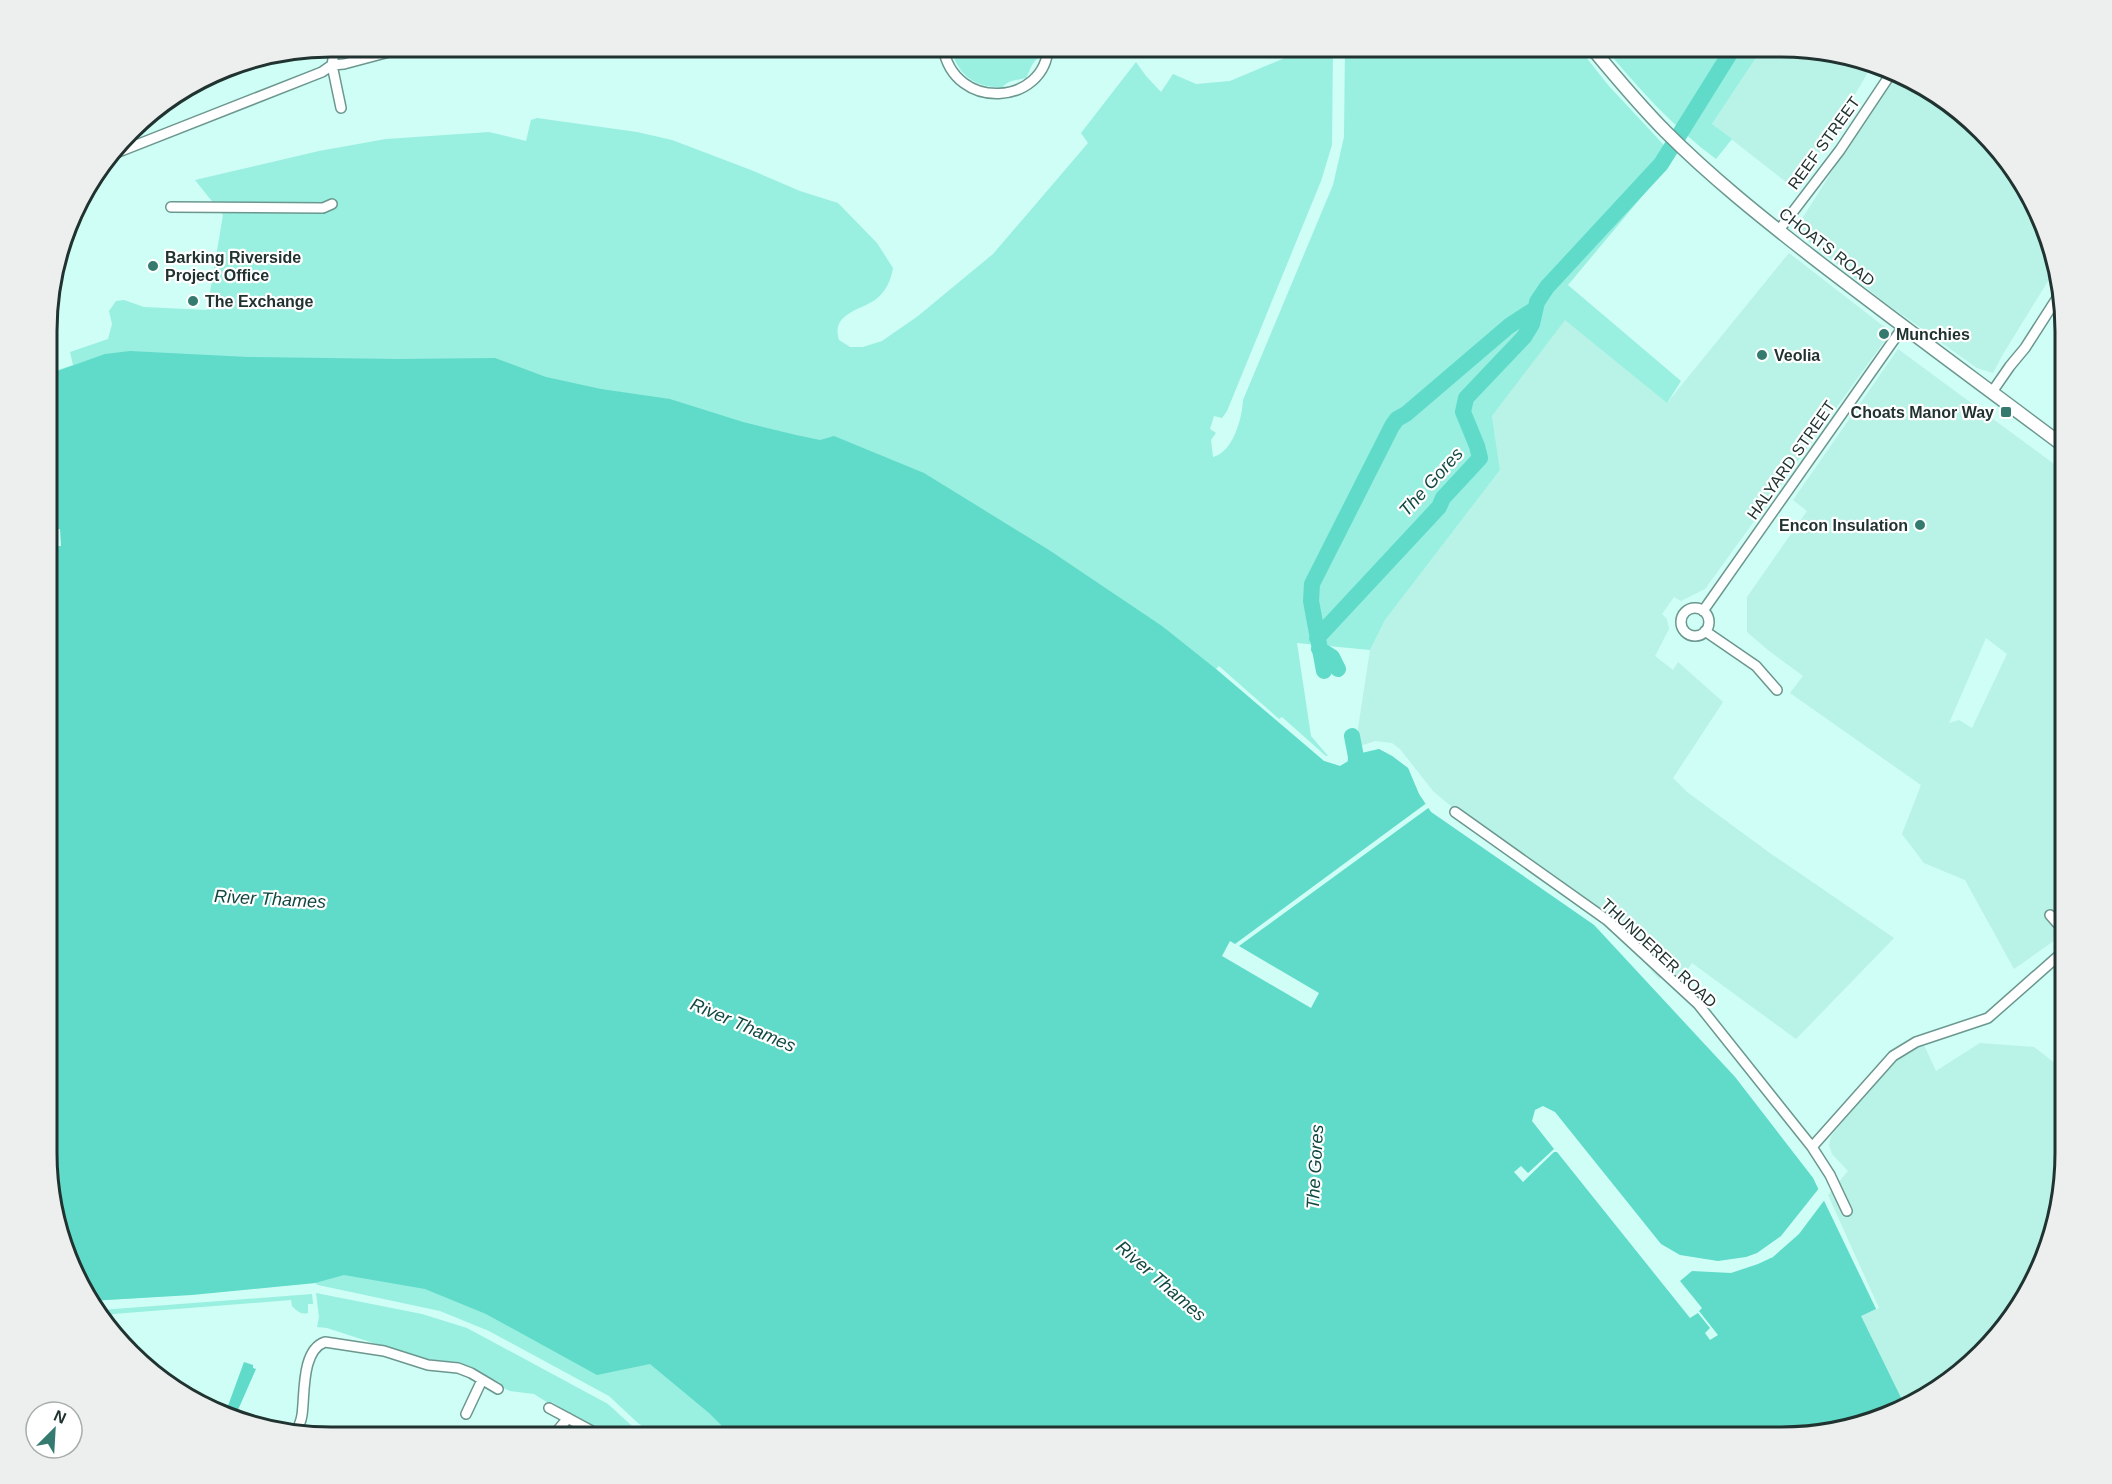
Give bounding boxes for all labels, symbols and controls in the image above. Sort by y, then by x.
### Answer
street label: REEF STREET [1785,93,1863,193]
street label: CHOATS ROAD [1776,205,1878,289]
place label: Barking Riverside Project Office [165,249,301,284]
marker: Barking Riverside Project Office [146,259,160,273]
place label: The Exchange [205,293,314,310]
marker: The Exchange [186,294,200,308]
place label: Munchies [1896,326,1970,343]
marker: Munchies [1877,327,1891,341]
place label: Veolia [1774,347,1820,364]
marker: Veolia [1755,348,1769,362]
street label: HALYARD STREET [1744,397,1838,523]
place label: Choats Manor Way [1851,404,1994,421]
marker: Choats Manor Way [1999,405,2013,419]
water label: The Gores [1395,444,1467,520]
place label: Encon Insulation [1779,517,1908,534]
marker: Encon Insulation [1913,518,1927,532]
water label: River Thames [214,886,326,912]
street label: THUNDERER ROAD [1598,895,1720,1011]
water label: River Thames [688,994,798,1056]
water label: The Gores [1303,1124,1327,1210]
water label: River Thames [1112,1237,1210,1325]
north arrow [24,1400,84,1460]
text: N [51,1407,69,1427]

